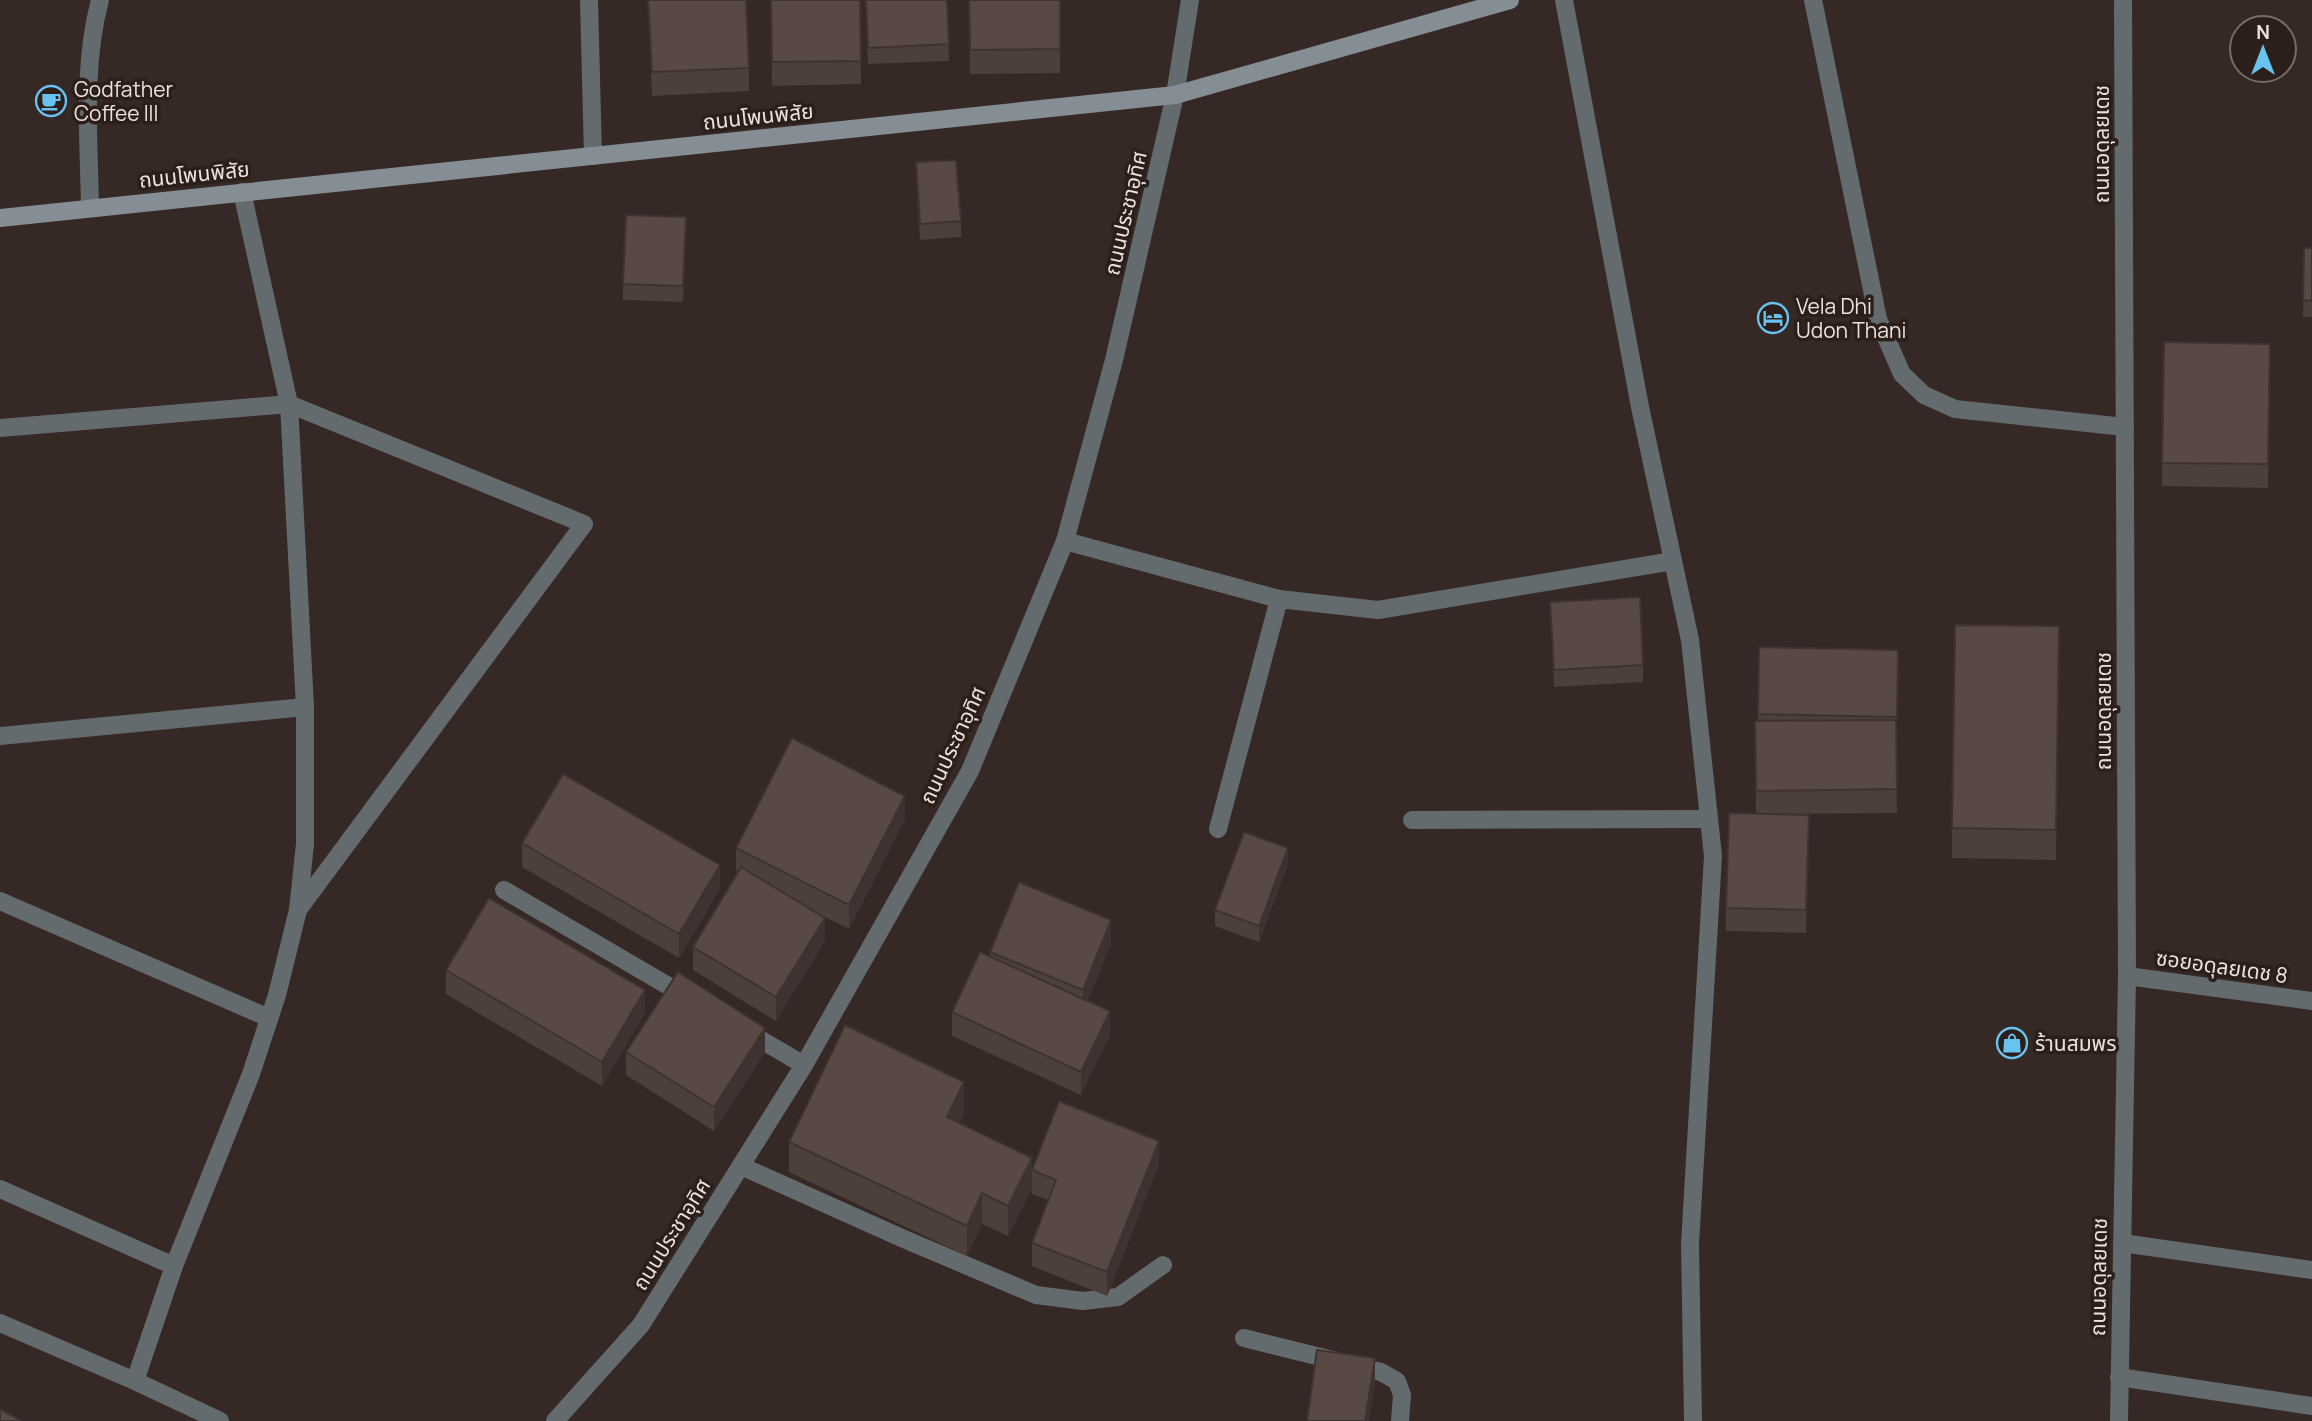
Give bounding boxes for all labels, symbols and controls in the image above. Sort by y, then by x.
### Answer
north arrow [2228,14,2298,84]
text: N [2256,19,2270,45]
place label: Godfather Coffee III [74,75,174,127]
cafe icon: Godfather Coffee III [34,84,68,118]
street label: ถนนอดุลยเดช [2087,85,2115,203]
street label: ถนนโพนพิสัย [701,96,815,136]
street label: ถนนประชาอุทิศ [1097,148,1153,278]
street label: ถนนโพนพิสัย [137,154,251,194]
place label: Vela Dhi Udon Thani [1796,292,1906,344]
hotel icon: Vela Dhi Udon Thani [1756,301,1790,335]
street label: ถนนอดุลยเดช [2089,652,2117,770]
street label: ถนนประชาอุทิศ [913,682,991,808]
street label: ซอยอดุลยเดช 8 [2154,943,2290,989]
shop icon: ร้านสมพร [1995,1026,2029,1060]
place label: ร้านสมพร [2035,1029,2116,1057]
street label: ถนนประชาอุทิศ [626,1173,716,1295]
street label: ถนนอดุลยเดช [2083,1218,2113,1336]

